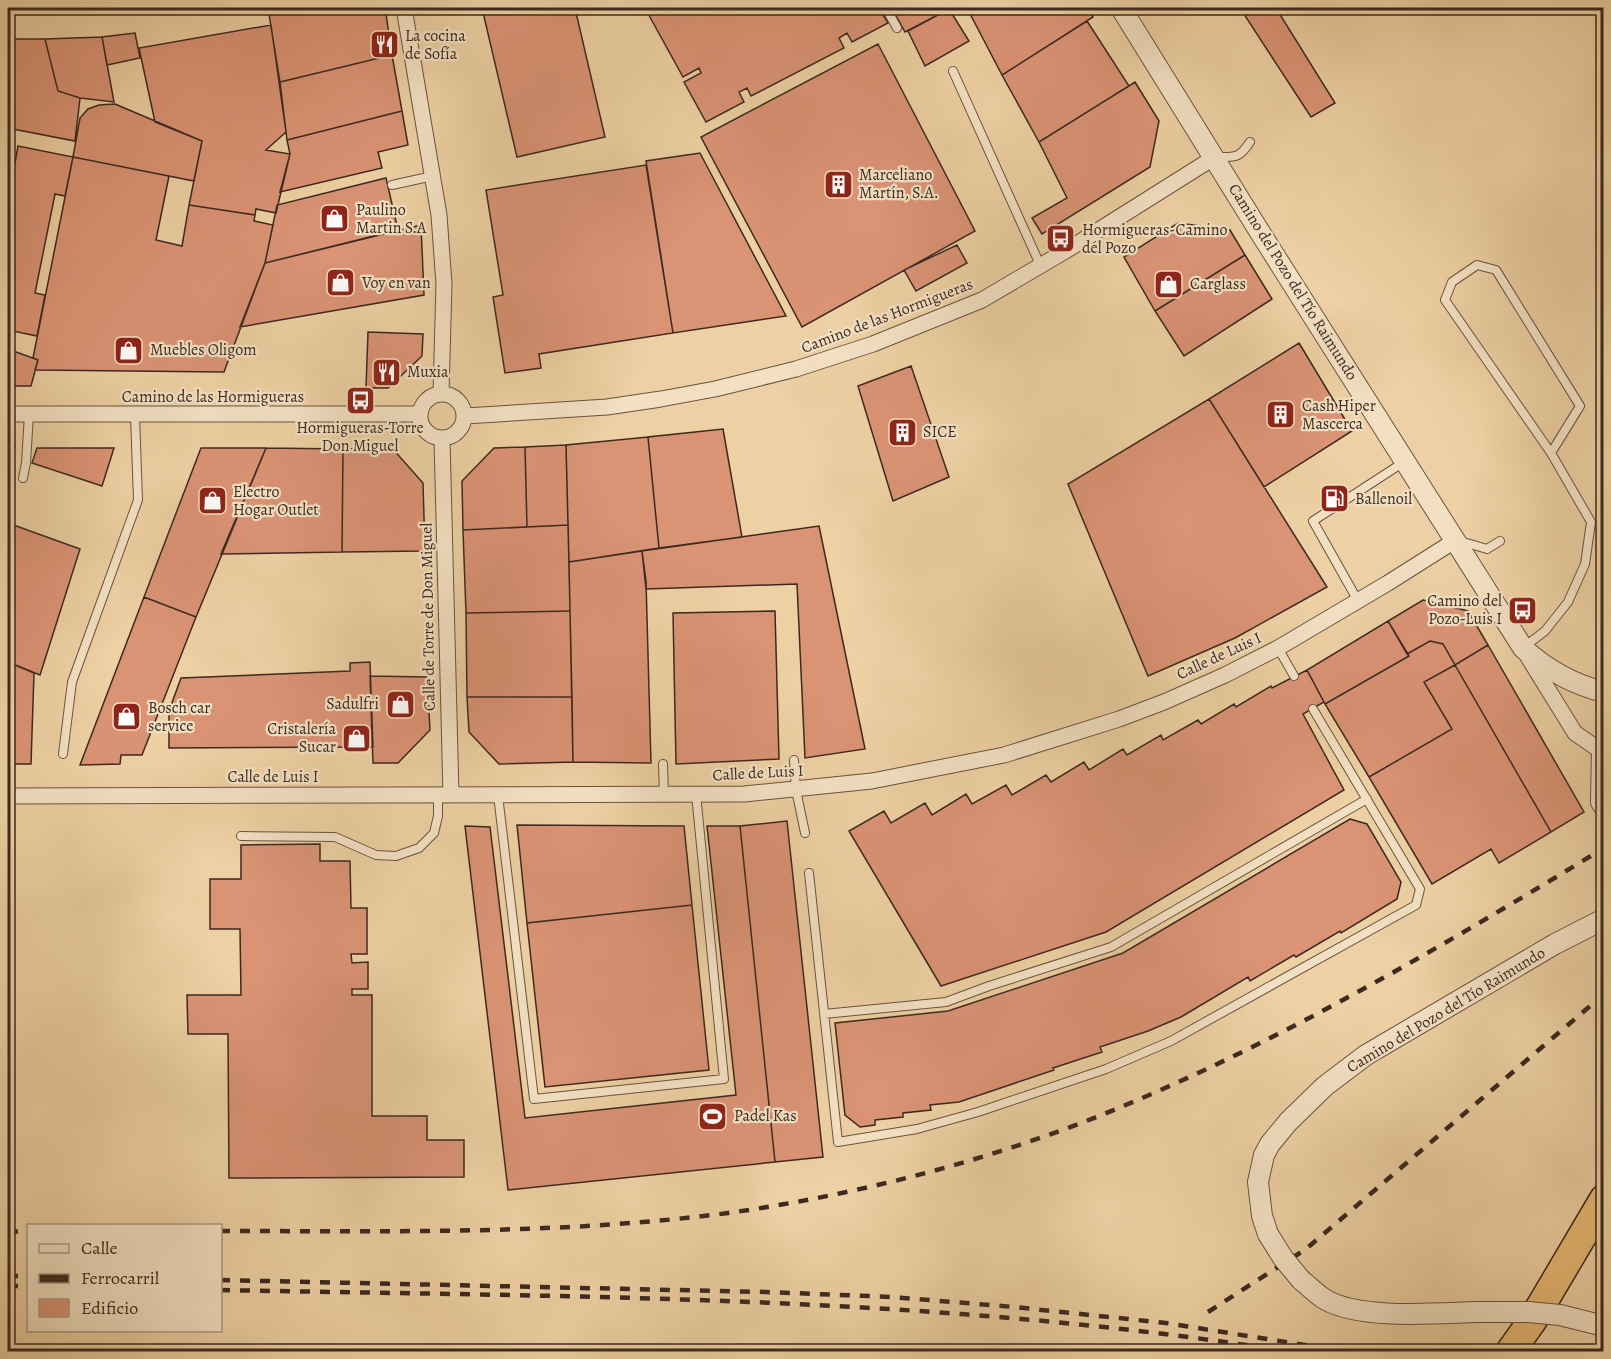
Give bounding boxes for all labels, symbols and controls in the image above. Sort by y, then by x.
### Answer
place label: La cocina de Sofía [405,25,466,65]
restaurant icon: La cocina de Sofía [368,29,400,61]
place label: Marceliano Martín, S.A. [859,164,939,204]
building icon: Marceliano Martín, S.A. [822,168,854,200]
street label: Camino del Pozo del Tío Raimundo [1223,179,1363,385]
place label: Paulino Martin S.A [356,199,427,239]
shop icon: Paulino Martin S.A [319,203,351,235]
place label: Hormigueras-Camino del Pozo [1082,219,1228,259]
bus stop icon: Hormigueras-Camino del Pozo [1045,223,1077,255]
shop icon: Voy en van [325,267,357,299]
shop icon: Carglass [1153,268,1185,300]
place label: Voy en van [361,272,431,294]
street label: Camino de las Hormigueras [798,273,976,359]
place label: Carglass [1190,273,1246,295]
shop icon: Muebles Oligom [113,334,145,366]
place label: Muebles Oligom [150,339,257,361]
restaurant icon: Muxia [370,356,402,388]
place label: Muxia [407,361,449,383]
bus stop icon: Hormigueras-Torre Don Miguel [344,384,376,416]
street label: Camino de las Hormigueras [122,386,304,408]
place label: Cash Hiper Mascerca [1302,395,1376,435]
building icon: Cash Hiper Mascerca [1265,399,1297,431]
building icon: SICE [886,416,918,448]
place label: Hormigueras-Torre Don Miguel [296,417,424,457]
place label: SICE [923,421,957,443]
place label: Electro Hogar Outlet [233,481,319,521]
fuel station icon: Ballenoil [1318,483,1350,515]
shop icon: Electro Hogar Outlet [196,485,228,517]
place label: Ballenoil [1355,488,1412,510]
street label: Calle de Torre de Don Miguel [415,523,441,711]
place label: Camino del Pozo-Luis I [1427,590,1502,630]
bus stop icon: Camino del Pozo-Luis I [1507,594,1539,626]
street label: Calle de Luis I [1173,627,1265,685]
shop icon: Sadulfri [384,688,416,720]
place label: Sadulfri [326,693,379,715]
place label: Bosch car service [148,697,211,737]
shop icon: Bosch car service [111,701,143,733]
place label: Cristalería Sucar [267,718,337,758]
shop icon: Cristalería Sucar [341,722,373,754]
street label: Calle de Luis I [712,760,804,786]
street label: Calle de Luis I [227,766,319,788]
street label: Camino del Pozo del Tío Raimundo [1343,942,1549,1078]
sports icon: Padel Kas [697,1100,729,1132]
place label: Padel Kas [734,1105,797,1127]
legend [27,1224,222,1332]
text: Calle [81,1236,118,1260]
text: Ferrocarril [81,1266,160,1290]
text: Edificio [81,1296,138,1320]

